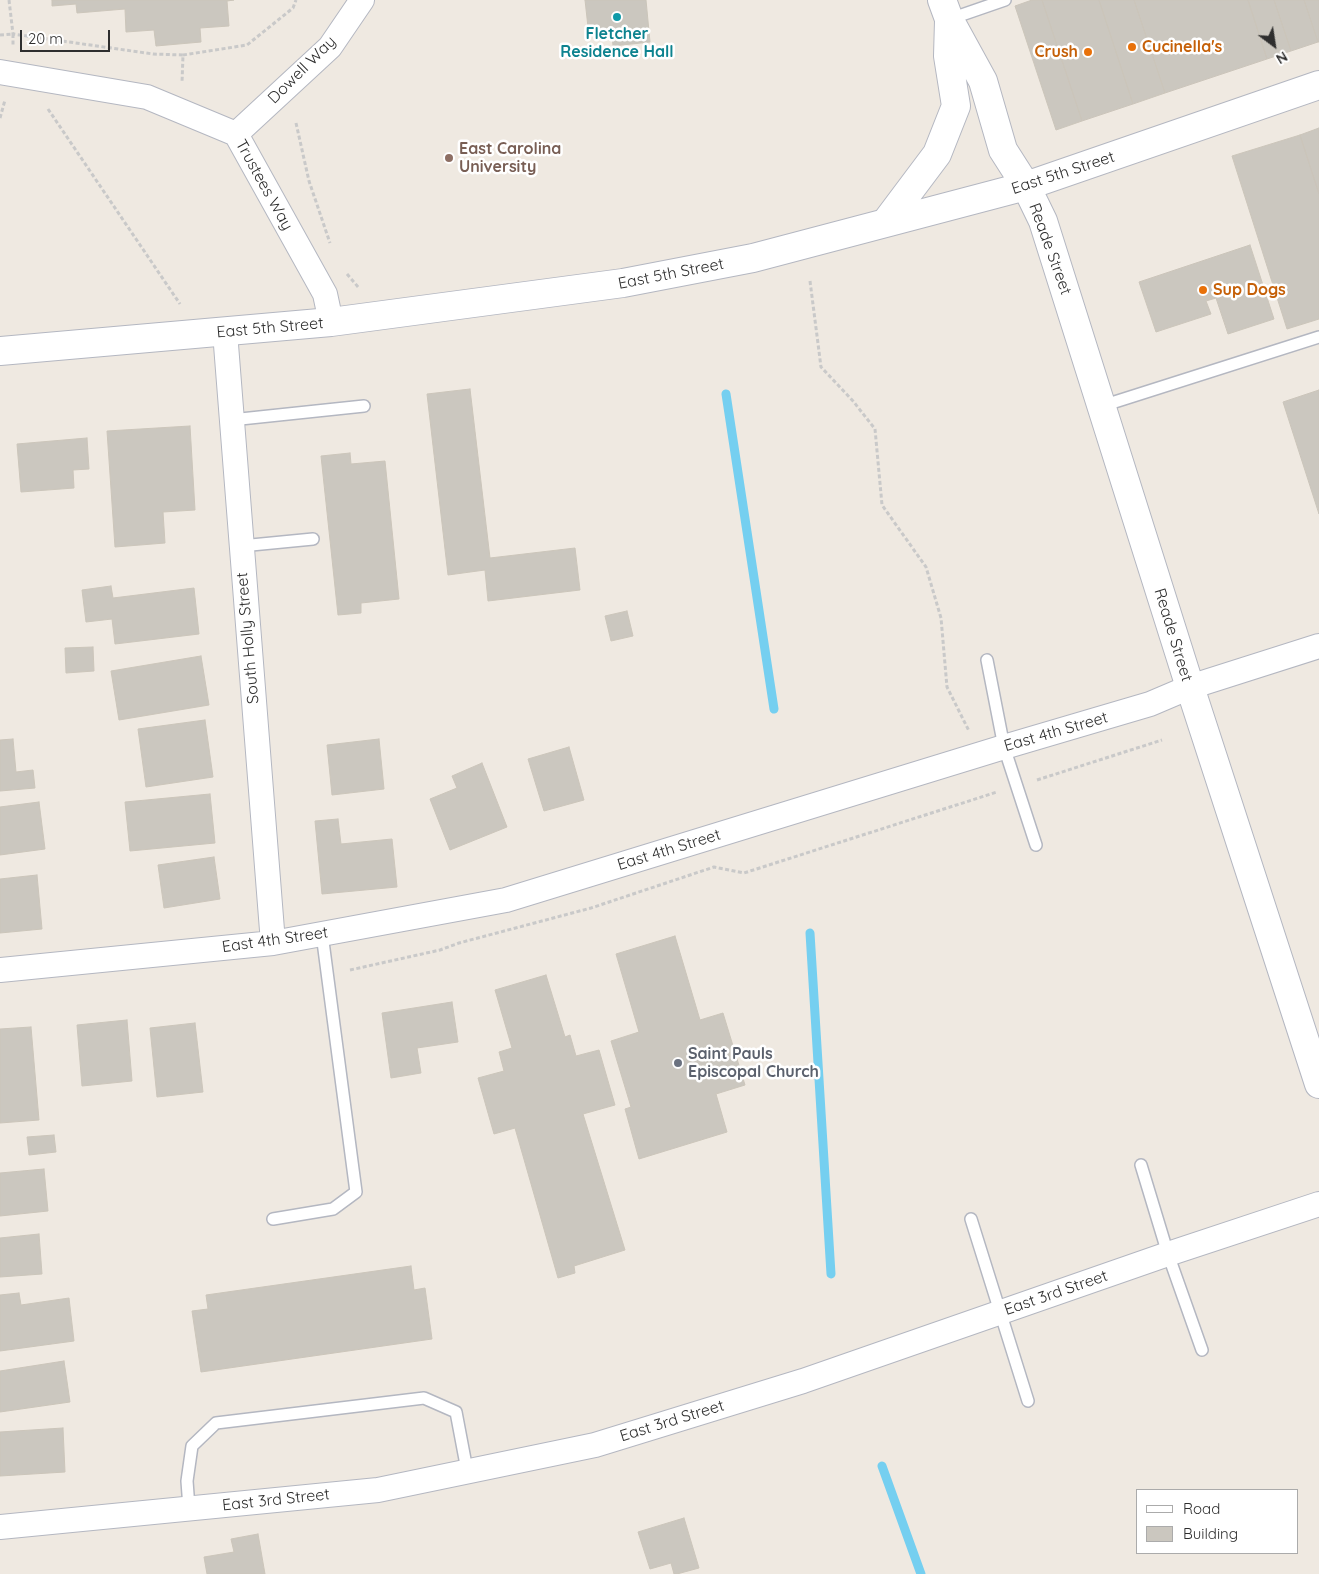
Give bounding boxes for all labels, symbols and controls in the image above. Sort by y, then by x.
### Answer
marker: Fletcher Residence Hall [611,11,623,23]
scale bar [22,20,112,52]
north arrow [1249,20,1299,70]
place label: Fletcher Residence Hall [560,24,674,62]
text: 20 m [28,29,63,48]
street label: Dowell Way [264,32,340,108]
place label: Cucinella's [1142,37,1222,57]
marker: Cucinella's [1126,41,1138,53]
place label: Crush [1035,42,1078,62]
marker: Crush [1082,46,1094,58]
text: N [1273,47,1291,68]
street label: Trustees Way [231,136,297,234]
place label: East Carolina University [459,139,561,177]
street label: East 5th Street [1009,147,1117,199]
marker: East Carolina University [443,152,455,164]
street label: Reade Street [1025,200,1075,298]
street label: East 5th Street [616,254,726,294]
place label: Sup Dogs [1213,280,1286,300]
marker: Sup Dogs [1197,284,1209,296]
street label: East 5th Street [216,314,324,342]
street label: South Holly Street [233,571,263,705]
street label: Reade Street [1150,586,1196,684]
street label: East 4th Street [1002,708,1110,756]
street label: East 4th Street [615,825,723,875]
street label: East 4th Street [221,923,329,957]
place label: Saint Pauls Episcopal Church [688,1044,819,1082]
marker: Saint Pauls Episcopal Church [672,1057,684,1069]
street label: East 3rd Street [1002,1266,1110,1320]
street label: East 3rd Street [618,1396,726,1446]
street label: East 3rd Street [221,1485,331,1515]
legend [1136,1489,1299,1554]
text: Road [1183,1499,1220,1518]
text: Building [1183,1524,1238,1543]

